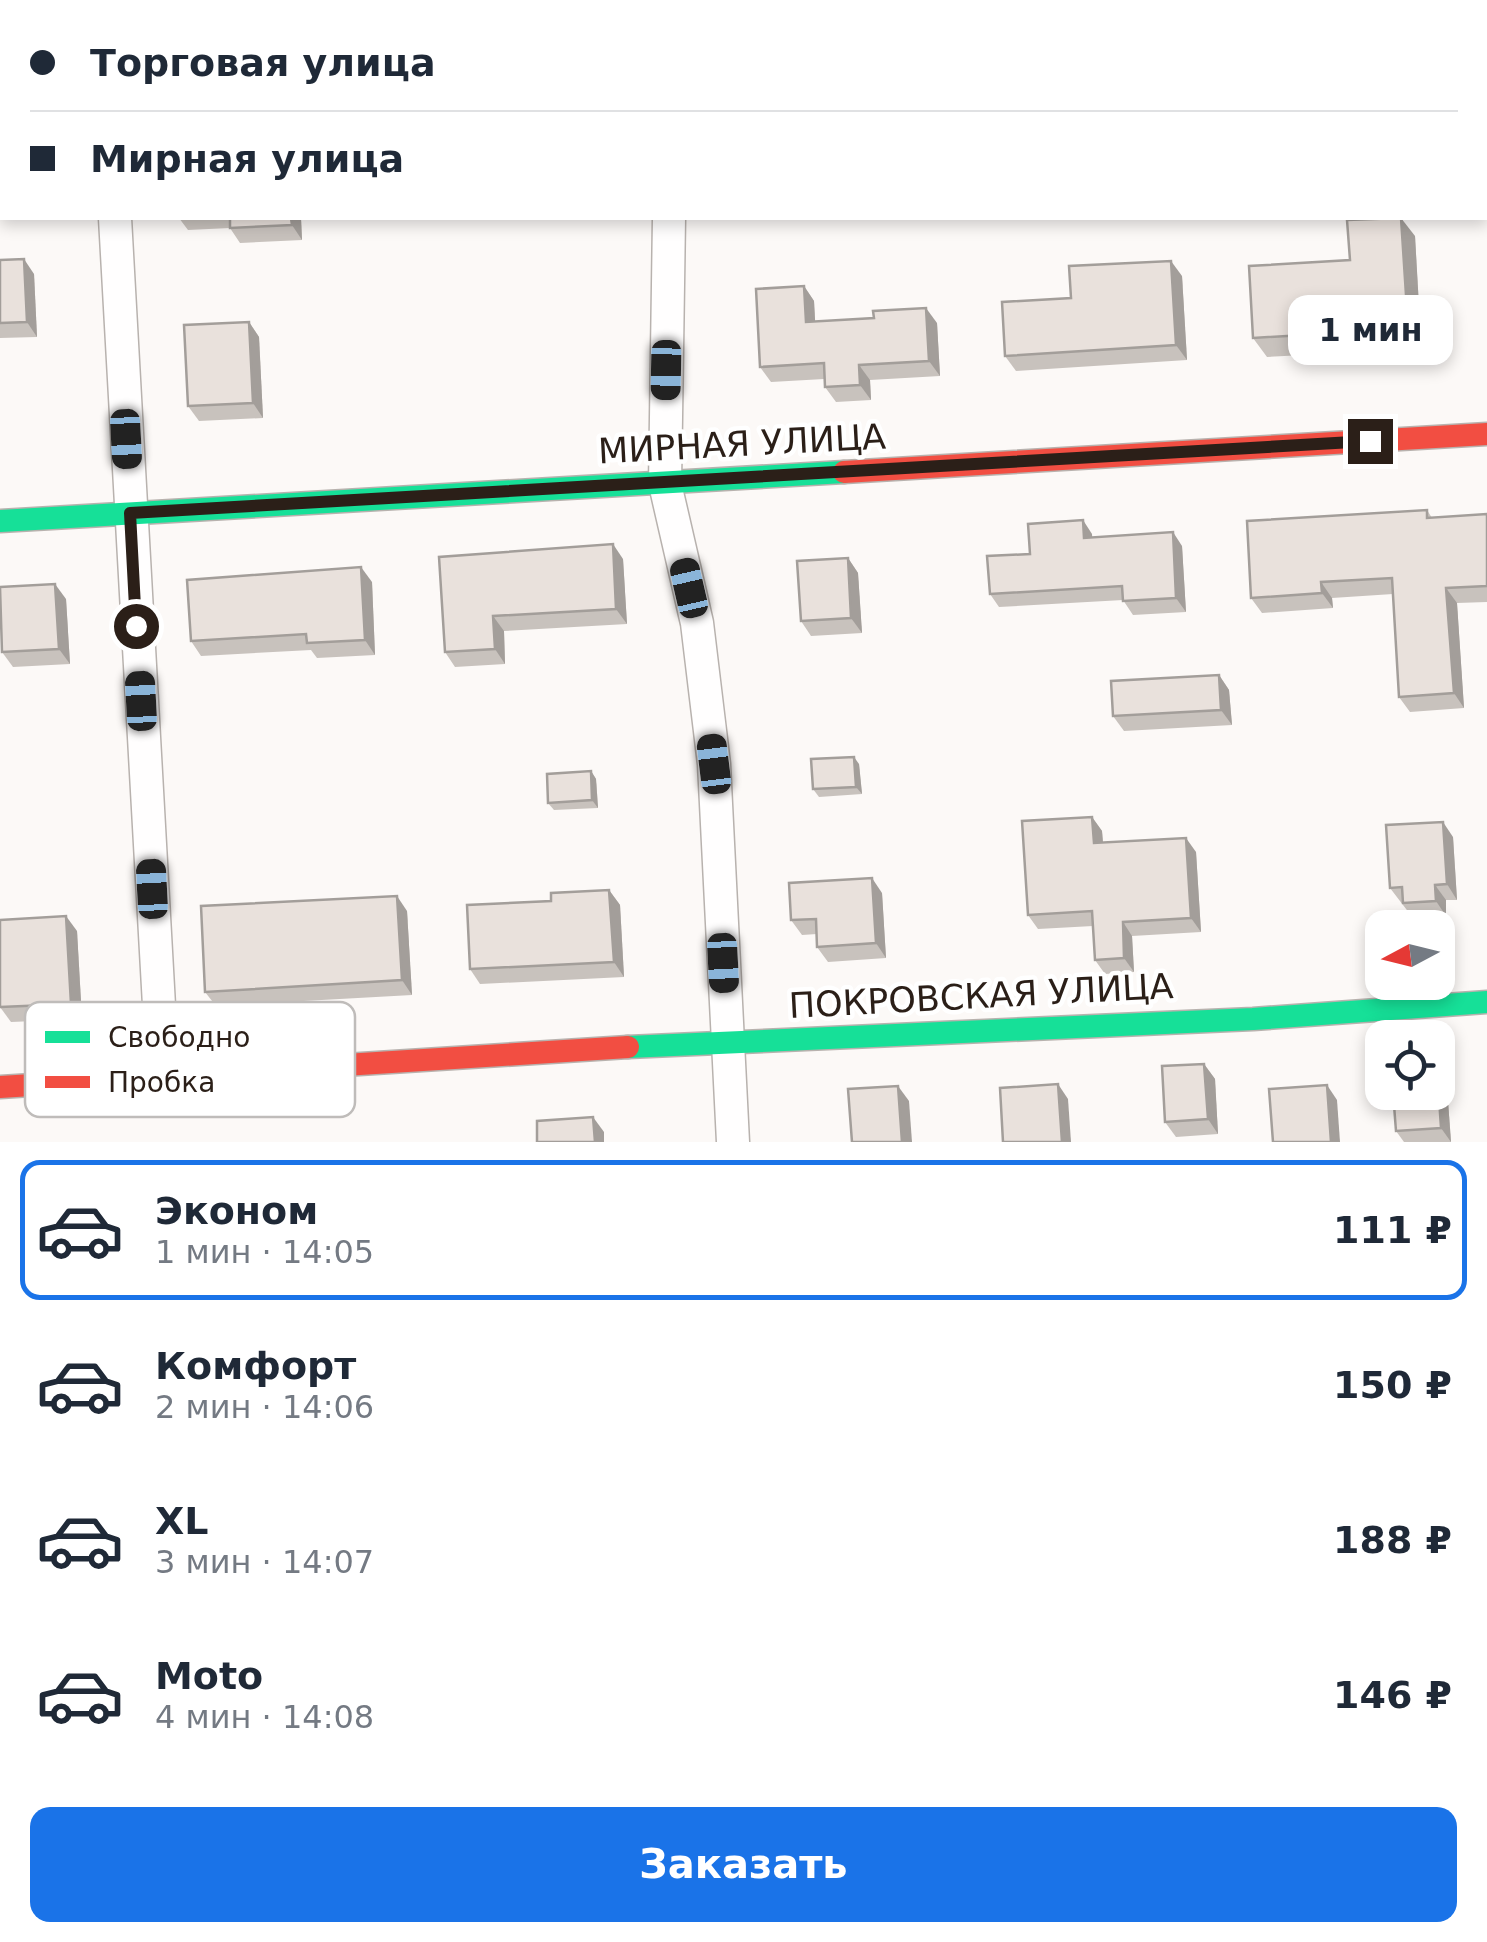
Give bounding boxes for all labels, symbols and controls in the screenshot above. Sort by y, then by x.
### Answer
text: Торговая улица [90,41,436,85]
text: Мирная улица [90,137,404,181]
callout: 1 мин [1288,296,1452,366]
text: 1 мин [1318,311,1423,349]
car [650,340,682,400]
car [109,408,143,470]
street label: МИРНАЯ УЛИЦА [597,416,887,472]
route end [1348,419,1393,464]
car [668,555,710,621]
route start [114,604,159,649]
car [124,670,158,732]
car [695,732,733,796]
car [135,858,169,920]
north arrow [1365,910,1455,1000]
map controls [1365,910,1455,1110]
car [706,932,740,994]
street label: ПОКРОВСКАЯ УЛИЦА [788,966,1174,1026]
legend [25,1002,355,1117]
button: locate [1365,1020,1455,1110]
text: Свободно [108,1021,250,1054]
text: Пробка [108,1066,215,1099]
icon: car [35,1185,125,1275]
text: Эконом [155,1189,318,1233]
text: 111 ₽ [1333,1208,1452,1252]
text: 1 мин · 14:05 [155,1233,374,1271]
icon: car [35,1340,125,1430]
text: Комфорт [155,1344,356,1388]
text: 150 ₽ [1333,1363,1452,1407]
text: 2 мин · 14:06 [155,1388,374,1426]
icon: car [35,1495,125,1585]
text: XL [155,1499,209,1543]
text: 188 ₽ [1333,1518,1452,1562]
text: 3 мин · 14:07 [155,1543,374,1581]
icon: car [35,1650,125,1740]
text: Moto [155,1654,263,1698]
text: 146 ₽ [1333,1673,1452,1717]
text: 4 мин · 14:08 [155,1698,374,1736]
button: Заказать [30,1807,1457,1922]

